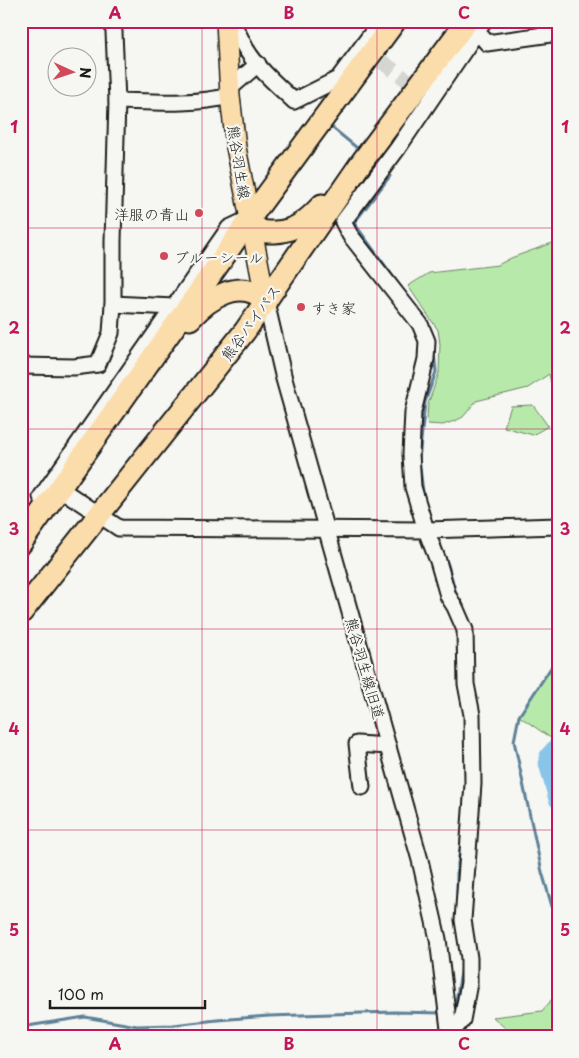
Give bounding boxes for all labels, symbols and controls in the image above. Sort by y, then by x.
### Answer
text: A [109,0,122,24]
text: B [284,0,295,24]
text: C [458,0,470,24]
north arrow [48,48,98,98]
text: N [75,67,96,79]
text: 1 [10,114,18,138]
text: 1 [561,114,569,138]
street label: 熊谷羽生線 [223,123,257,201]
place label: 洋服の青山 [114,202,189,225]
marker: 洋服の青山 [193,207,205,219]
place label: ブルーシール [174,245,263,268]
marker: ブルーシール [158,250,170,262]
street label: 熊谷バイパス [214,279,286,365]
place label: すき家 [311,296,356,319]
marker: すき家 [295,301,307,313]
text: 2 [8,315,20,339]
text: 2 [559,315,571,339]
text: 3 [9,516,19,540]
text: 3 [560,516,570,540]
street label: 熊谷羽生線旧道 [340,614,392,722]
text: 4 [9,716,20,740]
text: 4 [560,716,571,740]
text: 5 [9,917,19,941]
text: 5 [560,917,570,941]
scale bar [50,978,205,1010]
text: 100 m [58,982,104,1005]
text: A [109,1031,122,1055]
text: B [284,1031,295,1055]
text: C [458,1031,470,1055]

